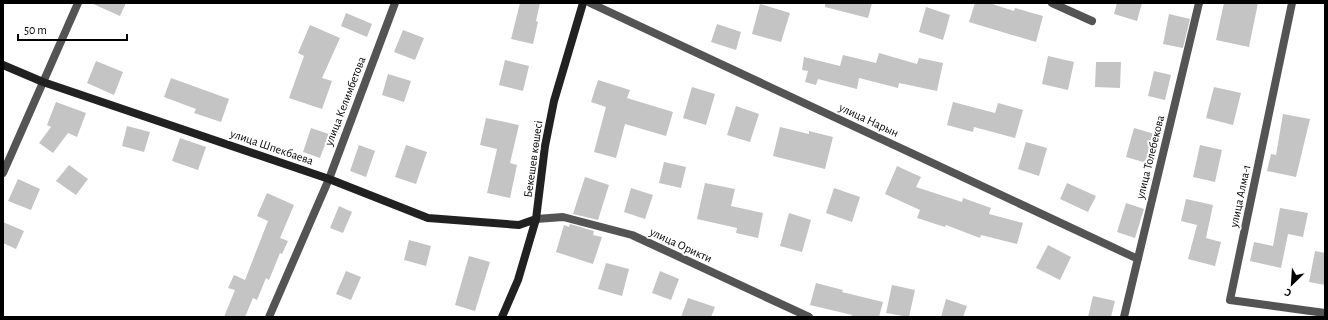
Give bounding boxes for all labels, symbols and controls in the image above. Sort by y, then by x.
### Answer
scale bar [18,16,127,42]
text: 50 m [24,24,47,36]
street label: улица Келимбетова [322,54,369,148]
street label: улица Нарын [836,101,901,140]
street label: улица Толебекова [1134,113,1167,201]
street label: Бекешев көшесі [522,120,544,198]
street label: улица Шпекбаева [228,127,316,168]
street label: улица Алма-1 [1227,164,1253,230]
street label: улица Орикти [647,225,714,266]
north arrow [1272,264,1312,304]
text: С [1283,286,1293,299]

